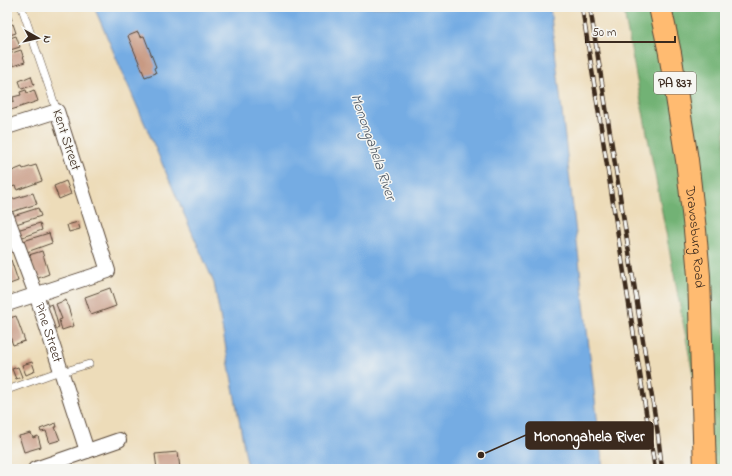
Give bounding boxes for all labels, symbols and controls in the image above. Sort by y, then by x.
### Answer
north arrow [18,18,58,58]
scale bar [586,18,675,44]
text: 50 m [592,24,616,42]
text: N [38,34,55,44]
road number: PA 837 [654,72,696,94]
water label: Monongahela River [344,91,402,206]
street label: Kent Street [46,107,86,174]
street label: Dravosburg Road [679,184,710,288]
street label: Pine Street [29,300,68,366]
callout: Monongahela River [526,422,653,449]
text: Monongahela River [533,426,645,450]

